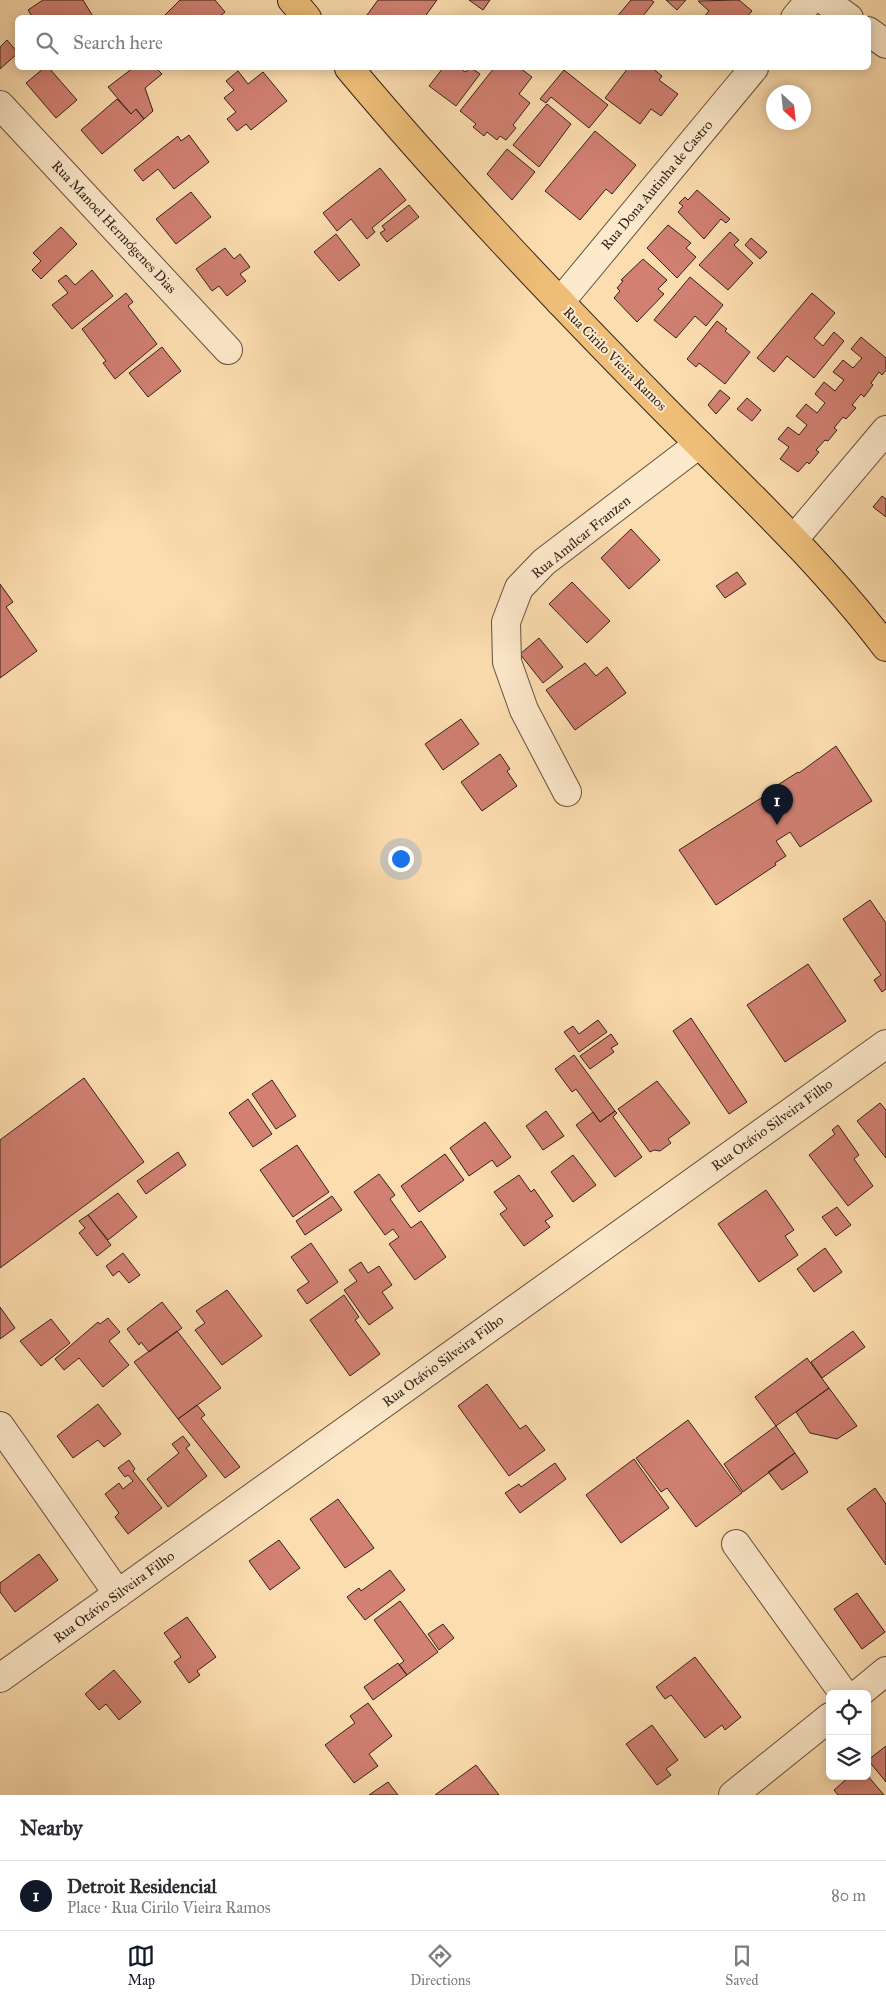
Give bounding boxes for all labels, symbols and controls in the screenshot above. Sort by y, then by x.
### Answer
search box [15,15,871,70]
icon: search [33,29,61,57]
text: Search here [73,31,163,54]
north arrow [766,85,811,130]
street label: Rua Dona Autinha de Castro [598,117,716,253]
street label: Rua Manoel Hermógenes Dias [48,157,180,297]
street label: Rua Cirilo Vieira Ramos [560,304,670,414]
street label: Rua Amílcar Franzen [528,492,634,582]
pin: 1 [761,784,793,825]
your location [388,846,414,872]
street label: Rua Otávio Silveira Filho [708,1075,836,1175]
street label: Rua Otávio Silveira Filho [379,1311,507,1411]
street label: Rua Otávio Silveira Filho [50,1547,178,1647]
map controls [826,1690,871,1780]
button: locate [826,1690,871,1735]
button: layers [826,1735,871,1780]
text: Nearby [20,1815,83,1841]
text: Detroit Residencial [67,1875,217,1898]
text: 1 [33,1886,39,1905]
text: 80 m [831,1886,866,1905]
text: Place · Rua Cirilo Vieira Ramos [67,1898,271,1917]
tab: Map [127,1942,155,1989]
tab: Directions [410,1942,471,1989]
tab: Saved [725,1942,759,1989]

